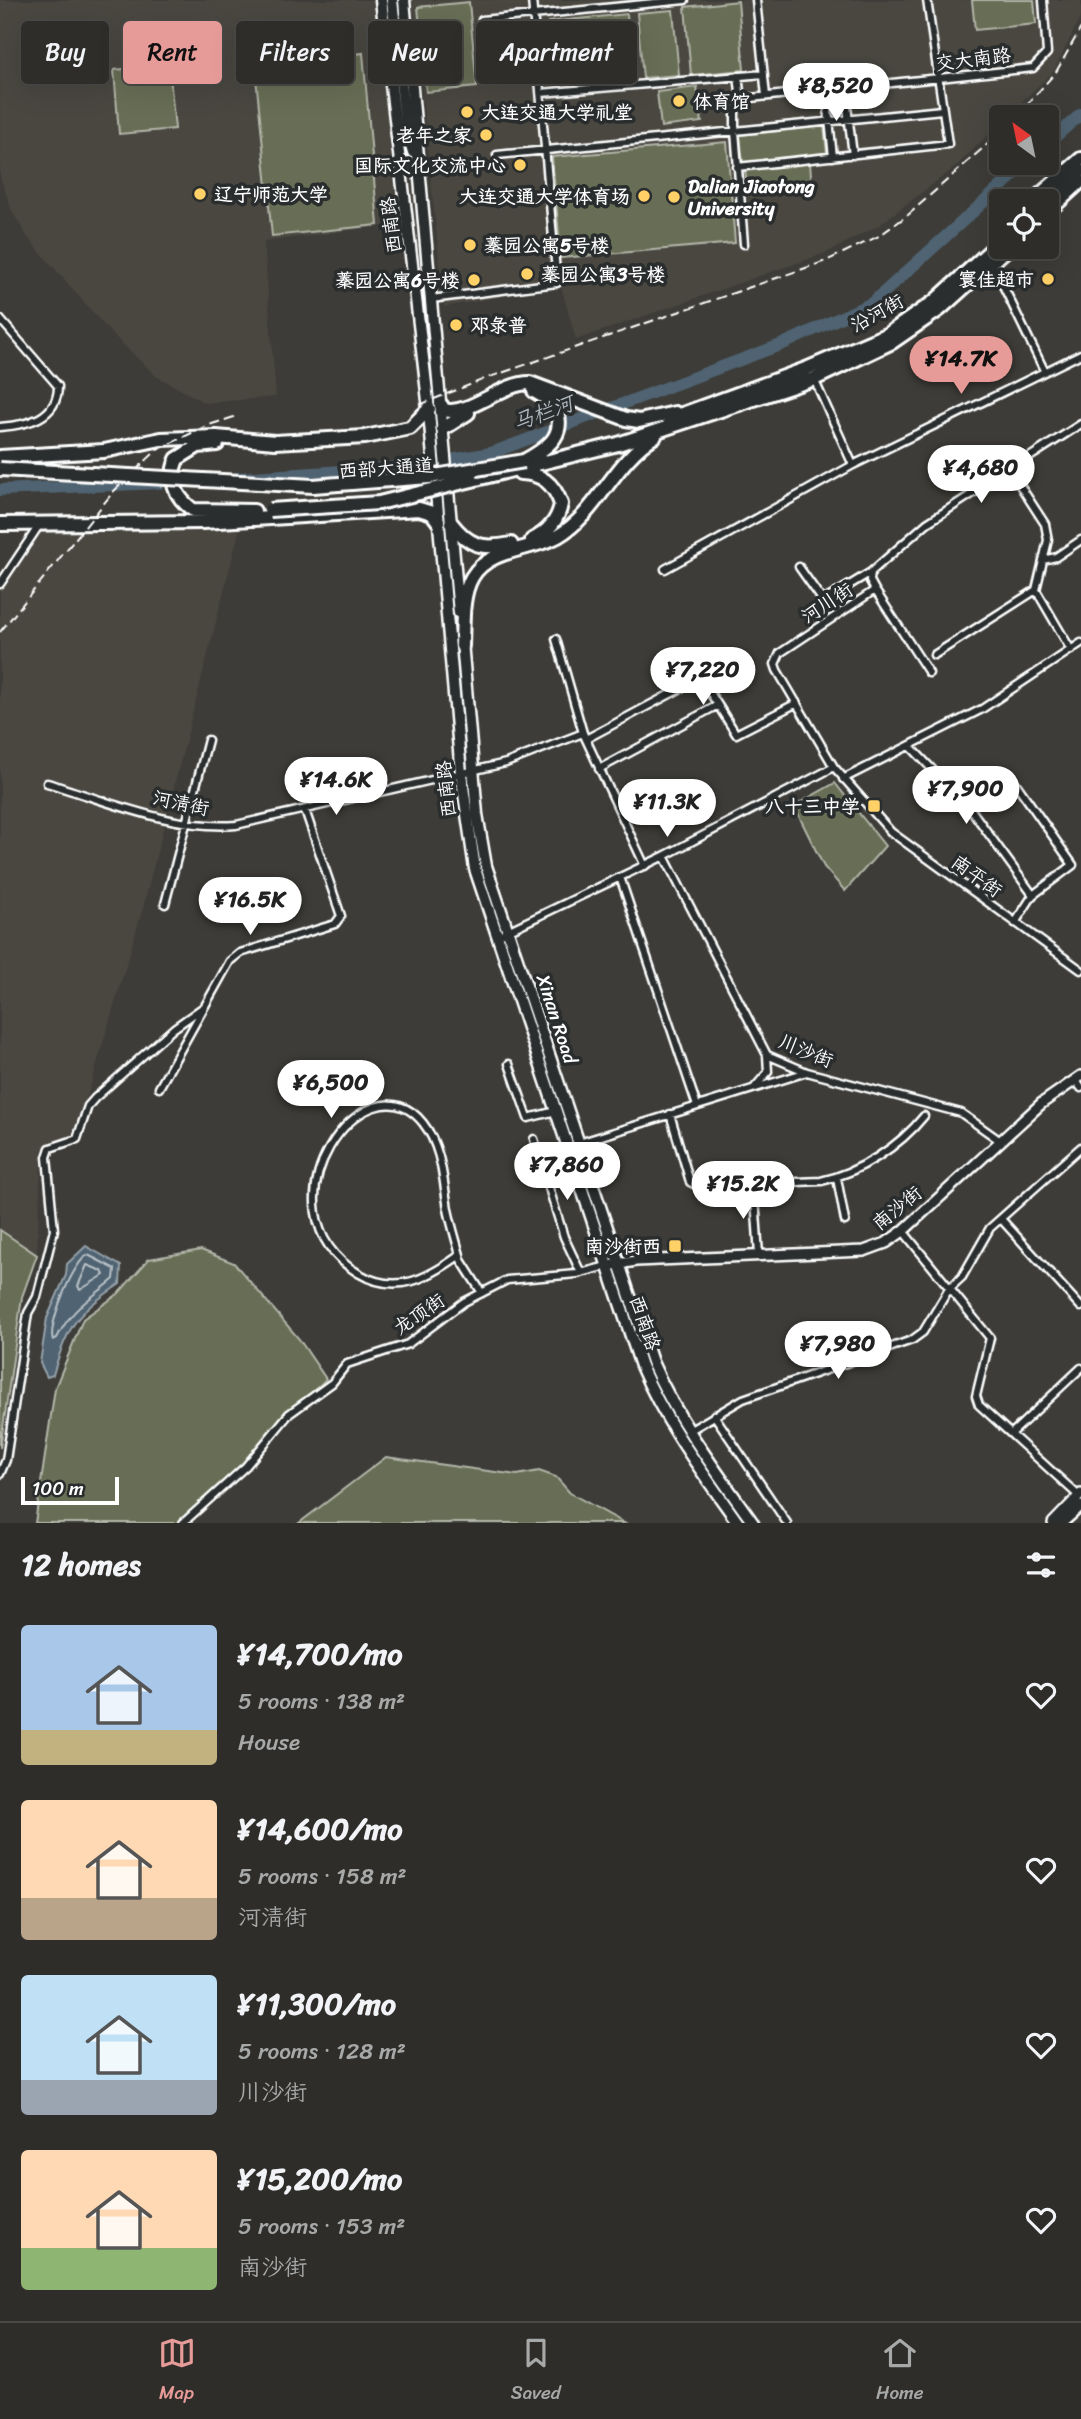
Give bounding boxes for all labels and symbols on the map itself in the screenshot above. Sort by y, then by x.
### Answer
street label: 交大南路 [933,38,1013,80]
pin: ¥8,520 [779,64,893,123]
place label: 体育馆 [693,85,750,118]
marker: 体育馆 [671,93,687,109]
place label: 大连交通大学礼堂 [481,96,633,129]
marker: 大连交通大学礼堂 [459,104,475,120]
north arrow [989,105,1059,175]
place label: 老年之家 [396,119,472,152]
marker: 老年之家 [478,127,494,143]
place label: 国际文化交流中心 [354,149,506,182]
marker: 国际文化交流中心 [512,157,528,173]
place label: Dalian Jiaotong University [688,170,815,225]
place label: 辽宁师范大学 [214,178,328,211]
place label: 大连交通大学体育场 [459,180,630,213]
marker: 辽宁师范大学 [192,186,208,202]
marker: 大连交通大学体育场 [636,188,652,204]
marker: Dalian Jiaotong University [666,189,682,205]
street label: 西南路 [371,195,411,255]
place label: 蓁园公寓5号楼 [484,229,610,262]
marker: 蓁园公寓5号楼 [462,237,478,253]
place label: 蓁园公寓3号楼 [541,258,665,291]
place label: 寰佳超市 [958,263,1034,296]
place label: 蓁园公寓6号楼 [335,264,460,297]
marker: 蓁园公寓3号楼 [519,266,535,282]
marker: 寰佳超市 [1040,271,1056,287]
marker: 蓁园公寓6号楼 [466,272,482,288]
street label: 沿河街 [844,285,910,341]
place label: 邓录普 [470,309,527,342]
marker: 邓录普 [448,317,464,333]
pin: ¥14.7K [904,336,1018,396]
water label: 马栏河 [507,383,582,442]
pin: ¥4,680 [924,446,1038,505]
street label: 西部大通道 [337,448,435,488]
street label: 河川街 [794,574,860,632]
pin: ¥7,220 [646,648,760,707]
pin: ¥14.6K [279,758,393,817]
street label: 西南路 [427,759,465,819]
pin: ¥7,900 [909,766,1023,826]
pin: ¥11.3K [610,780,724,839]
street label: 河清街 [150,781,212,825]
place label: 八十三中学 [765,790,860,823]
marker: 八十三中学 [866,798,882,814]
street label: 南平街 [944,846,1010,906]
pin: ¥16.5K [193,878,307,937]
street label: Xinan Road [527,969,588,1070]
street label: 川沙街 [773,1025,839,1077]
pin: ¥6,500 [274,1060,388,1120]
pin: ¥7,860 [510,1142,624,1202]
pin: ¥15.2K [686,1162,800,1221]
street label: 南沙街 [864,1177,930,1239]
place label: 南沙街西 [585,1230,661,1263]
marker: 南沙街西 [667,1238,683,1254]
street label: 龙顶街 [386,1284,452,1344]
street label: 西南路 [620,1291,670,1355]
pin: ¥7,980 [781,1322,895,1381]
scale bar [21,1474,119,1506]

